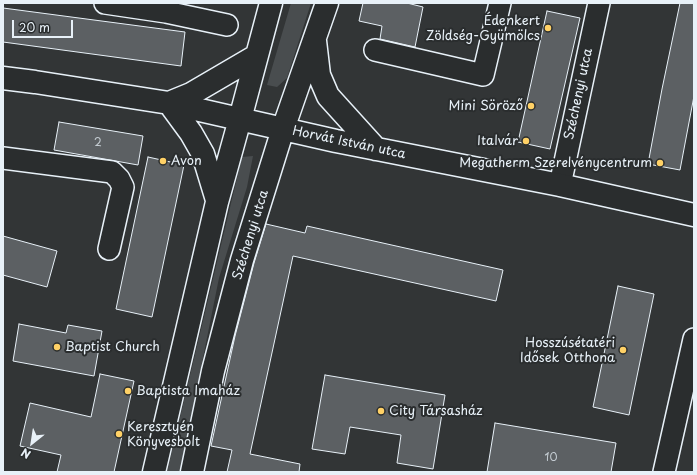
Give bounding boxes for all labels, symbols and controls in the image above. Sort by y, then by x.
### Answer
scale bar [14,12,75,38]
place label: Édenkert Zöldség-Gyümölcs [426,13,540,44]
text: 20 m [19,18,50,36]
marker: Édenkert Zöldség-Gyümölcs [543,23,553,33]
street label: Széchenyi utca [562,47,596,141]
place label: Mini Söröző [448,98,523,114]
marker: Mini Söröző [526,101,536,111]
street label: Horvát István utca [291,123,407,163]
place label: Italvár [477,133,518,149]
house number: 2 [94,136,102,150]
marker: Italvár [521,136,531,146]
place label: Avon [171,153,202,169]
place label: Megatherm Szerelvénycentrum [459,155,652,171]
marker: Avon [158,156,168,166]
marker: Megatherm Szerelvénycentrum [655,158,665,168]
street label: Széchenyi utca [230,188,272,282]
place label: Hosszúsétatéri Idősek Otthona [520,335,615,366]
place label: Baptist Church [65,339,160,355]
marker: Baptist Church [52,342,62,352]
marker: Hosszúsétatéri Idősek Otthona [618,345,628,355]
place label: Baptista Imaház [136,383,240,399]
marker: Baptista Imaház [123,386,133,396]
place label: City Társasház [389,403,483,419]
marker: City Társasház [376,406,386,416]
place label: Keresztyén Könyvesbolt [127,419,200,450]
north arrow [12,423,52,463]
marker: Keresztyén Könyvesbolt [114,429,124,439]
text: N [18,444,34,463]
house number: 10 [545,451,557,465]

